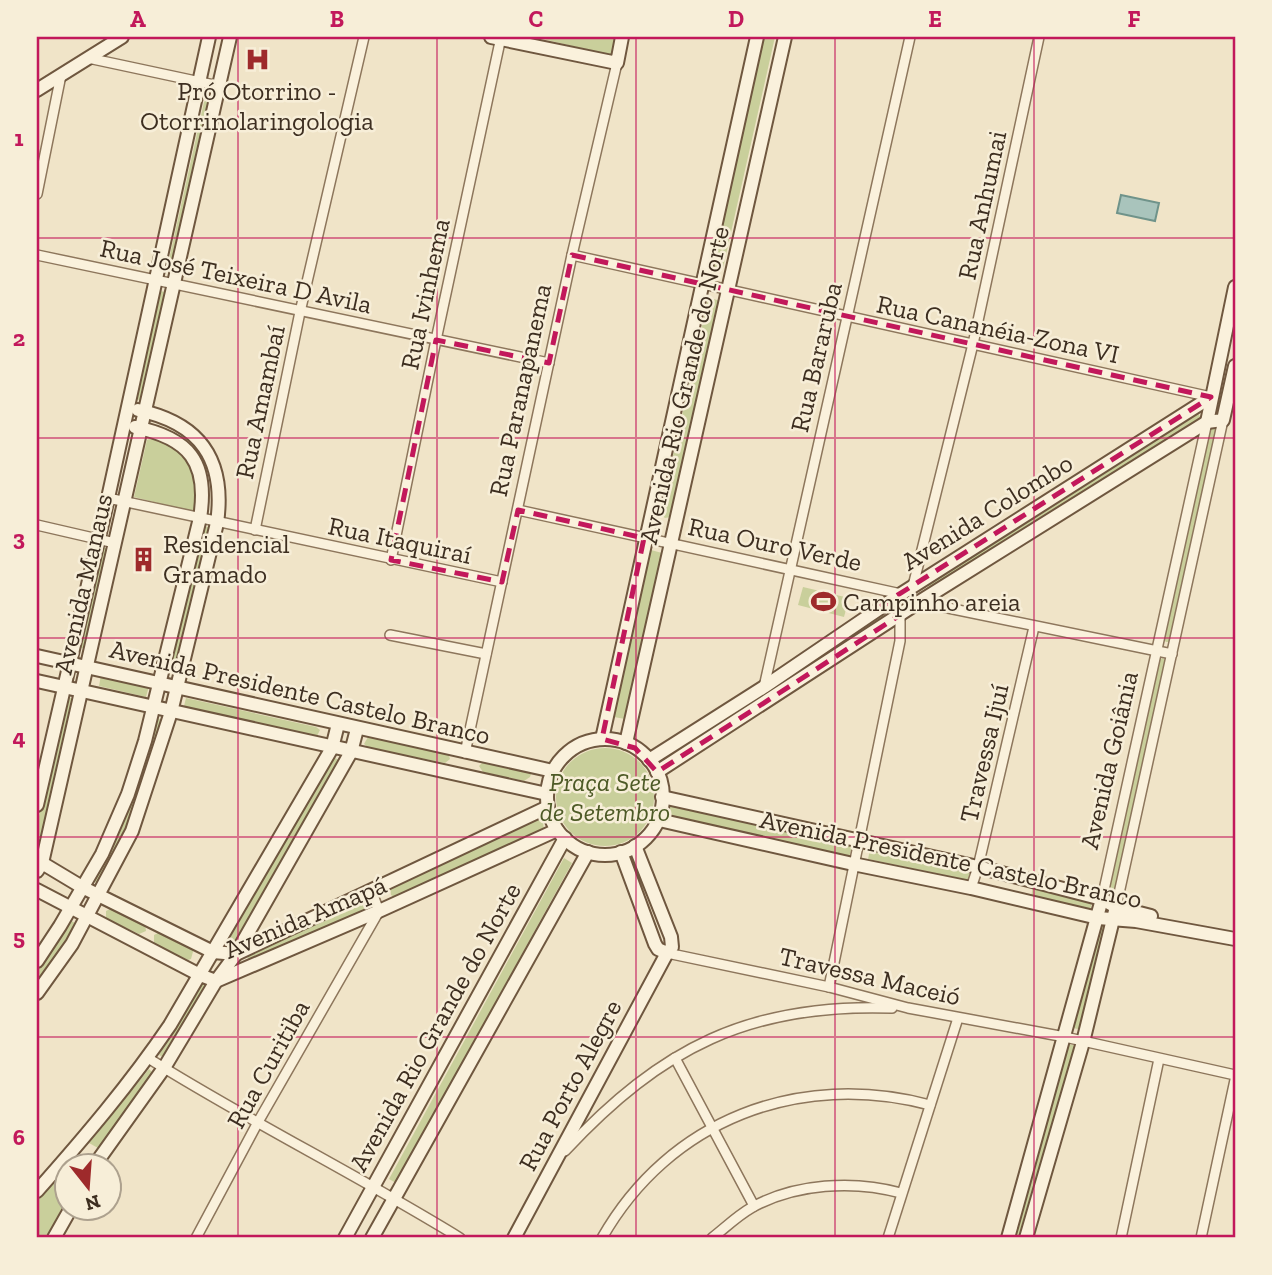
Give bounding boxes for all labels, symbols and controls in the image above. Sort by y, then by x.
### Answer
text: A [130,5,146,33]
text: B [330,5,344,33]
text: C [529,5,543,33]
text: D [728,5,744,33]
text: E [928,5,942,33]
text: F [1127,5,1141,33]
hospital icon: Pró Otorrino - Otorrinolaringologia [243,45,271,73]
place label: Pró Otorrino - Otorrinolaringologia [140,75,374,137]
text: 1 [14,124,24,152]
street label: Rua Anhumai [951,128,1013,282]
street label: Rua Ivinhema [393,215,457,373]
street label: Avenida Rio Grande do Norte [632,223,736,547]
street label: Rua José Teixeira D Avila [97,232,375,321]
street label: Rua Bararuba [783,279,849,435]
street label: Rua Paranapanema [482,280,558,499]
street label: Rua Cananéia-Zona VI [874,288,1122,370]
street label: Rua Amambaí [228,322,292,482]
text: 2 [13,324,25,352]
street label: Avenida Colombo [896,447,1078,577]
street label: Avenida Manaus [47,491,119,677]
street label: Rua Itaquiraí [325,509,475,571]
street label: Rua Ouro Verde [685,510,865,578]
text: 3 [13,524,25,552]
place label: Residencial Gramado [163,528,290,590]
building icon: Residencial Gramado [129,545,157,573]
place label: Campinho areia [843,586,1021,618]
sports icon: Campinho areia [809,588,837,616]
street label: Avenida Presidente Castelo Branco [107,633,493,751]
street label: Avenida Goiânia [1073,668,1145,852]
street label: Travessa Ijuí [953,681,1015,825]
text: 4 [12,723,26,751]
park label: Praça Sete de Setembro [540,766,670,828]
street label: Avenida Presidente Castelo Branco [757,803,1145,915]
street label: Avenida Amapá [219,868,392,966]
street label: Avenida Rio Grande do Norte [342,877,528,1177]
text: 5 [13,923,25,951]
street label: Travessa Maceió [776,940,964,1012]
street label: Rua Curitiba [220,994,317,1134]
street label: Rua Porto Alegre [511,994,629,1176]
text: 6 [13,1123,25,1151]
north arrow [52,1152,122,1222]
text: N [83,1190,103,1216]

